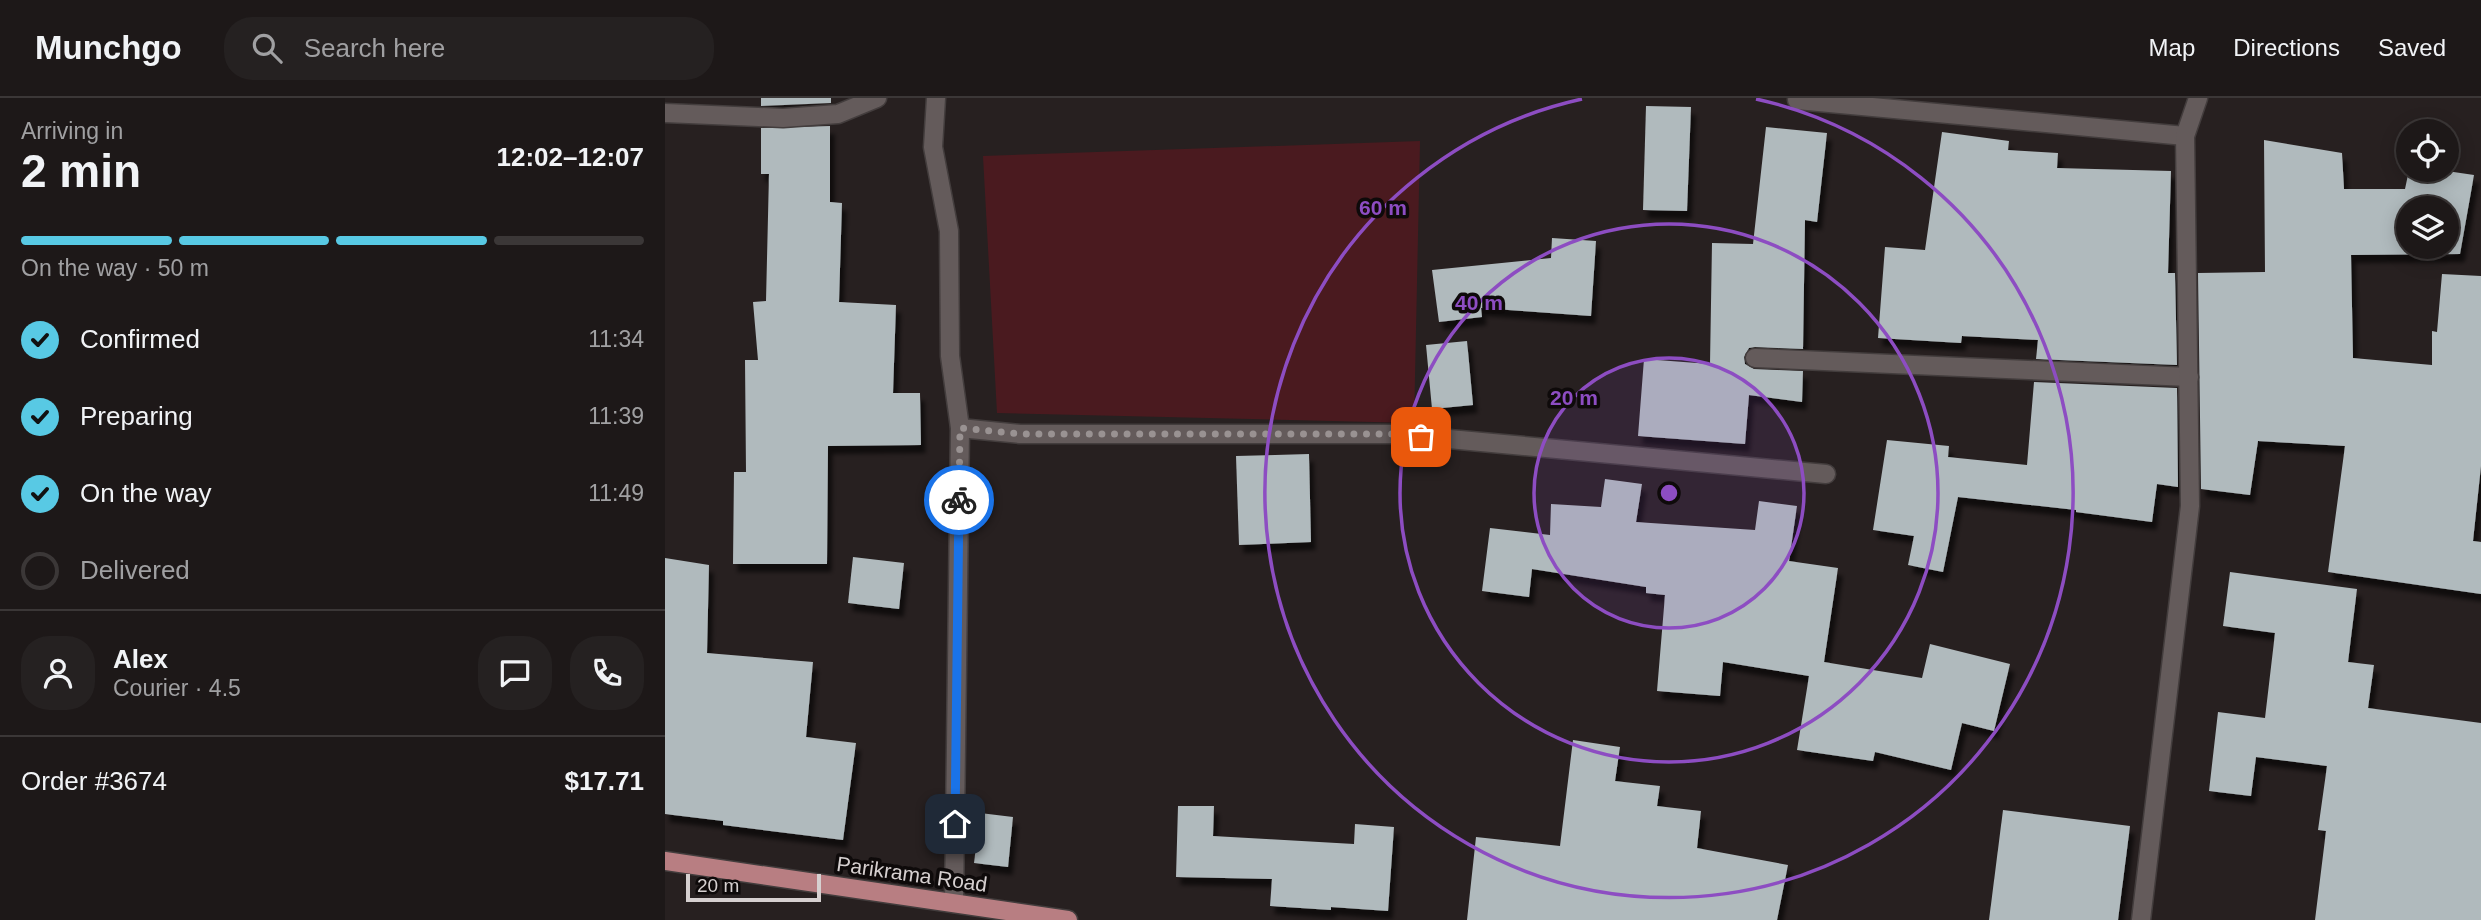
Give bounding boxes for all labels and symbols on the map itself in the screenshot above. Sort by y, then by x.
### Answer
text: 60 m [1359,196,1407,219]
text: 40 m [1455,291,1503,314]
text: 20 m [1550,386,1598,409]
pin [1391,407,1451,467]
courier [924,465,994,535]
centre of rings [1657,481,1681,505]
pin [925,794,985,854]
street label: Parikrama Road [835,852,989,896]
scale bar [686,871,821,903]

